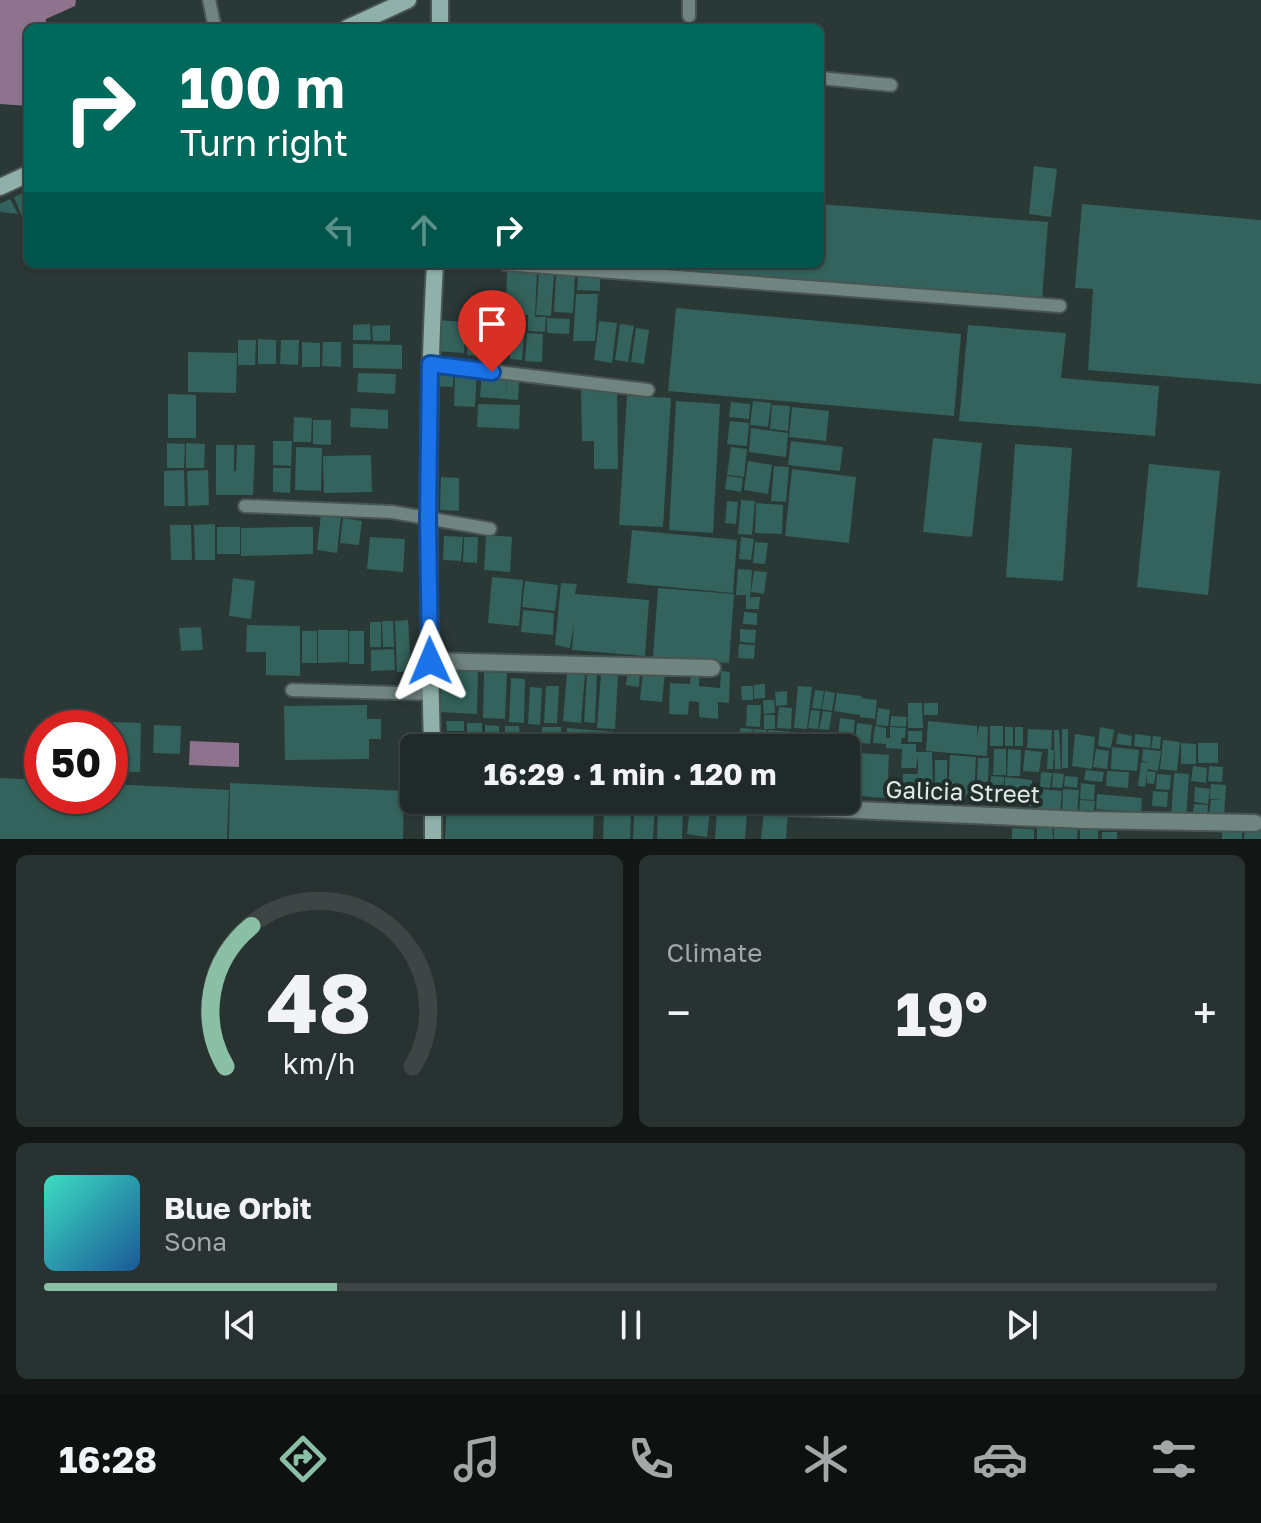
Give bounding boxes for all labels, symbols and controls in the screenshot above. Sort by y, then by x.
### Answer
text: 100 m [180,53,345,120]
icon: right [48,56,152,160]
text: Turn right [180,121,348,164]
icon: left [318,208,362,252]
icon: ahead [402,208,446,252]
icon: right [486,208,530,252]
pin [458,290,526,372]
icon: arrive [470,302,514,346]
position arrow [388,619,472,703]
speed limit sign: 50 [24,710,128,814]
text: 16:29 · 1 min · 120 m [483,756,777,792]
street label: Galicia Street [885,774,1041,808]
text: Climate [667,937,762,968]
text: 48 [267,951,372,1051]
text: 19° [896,977,988,1049]
text: − [667,986,691,1039]
text: + [1193,986,1217,1039]
text: km/h [283,1046,356,1080]
text: Blue Orbit [164,1190,312,1226]
text: Sona [164,1226,227,1257]
icon: previous [218,1303,262,1347]
icon: pause [609,1303,653,1347]
icon: next [1000,1303,1044,1347]
icon: directions [275,1431,331,1487]
icon: music [449,1431,505,1487]
icon: phone [623,1431,679,1487]
icon: climate [798,1431,854,1487]
icon: car [972,1431,1028,1487]
icon: filters [1146,1431,1202,1487]
text: 16:28 [59,1438,157,1481]

